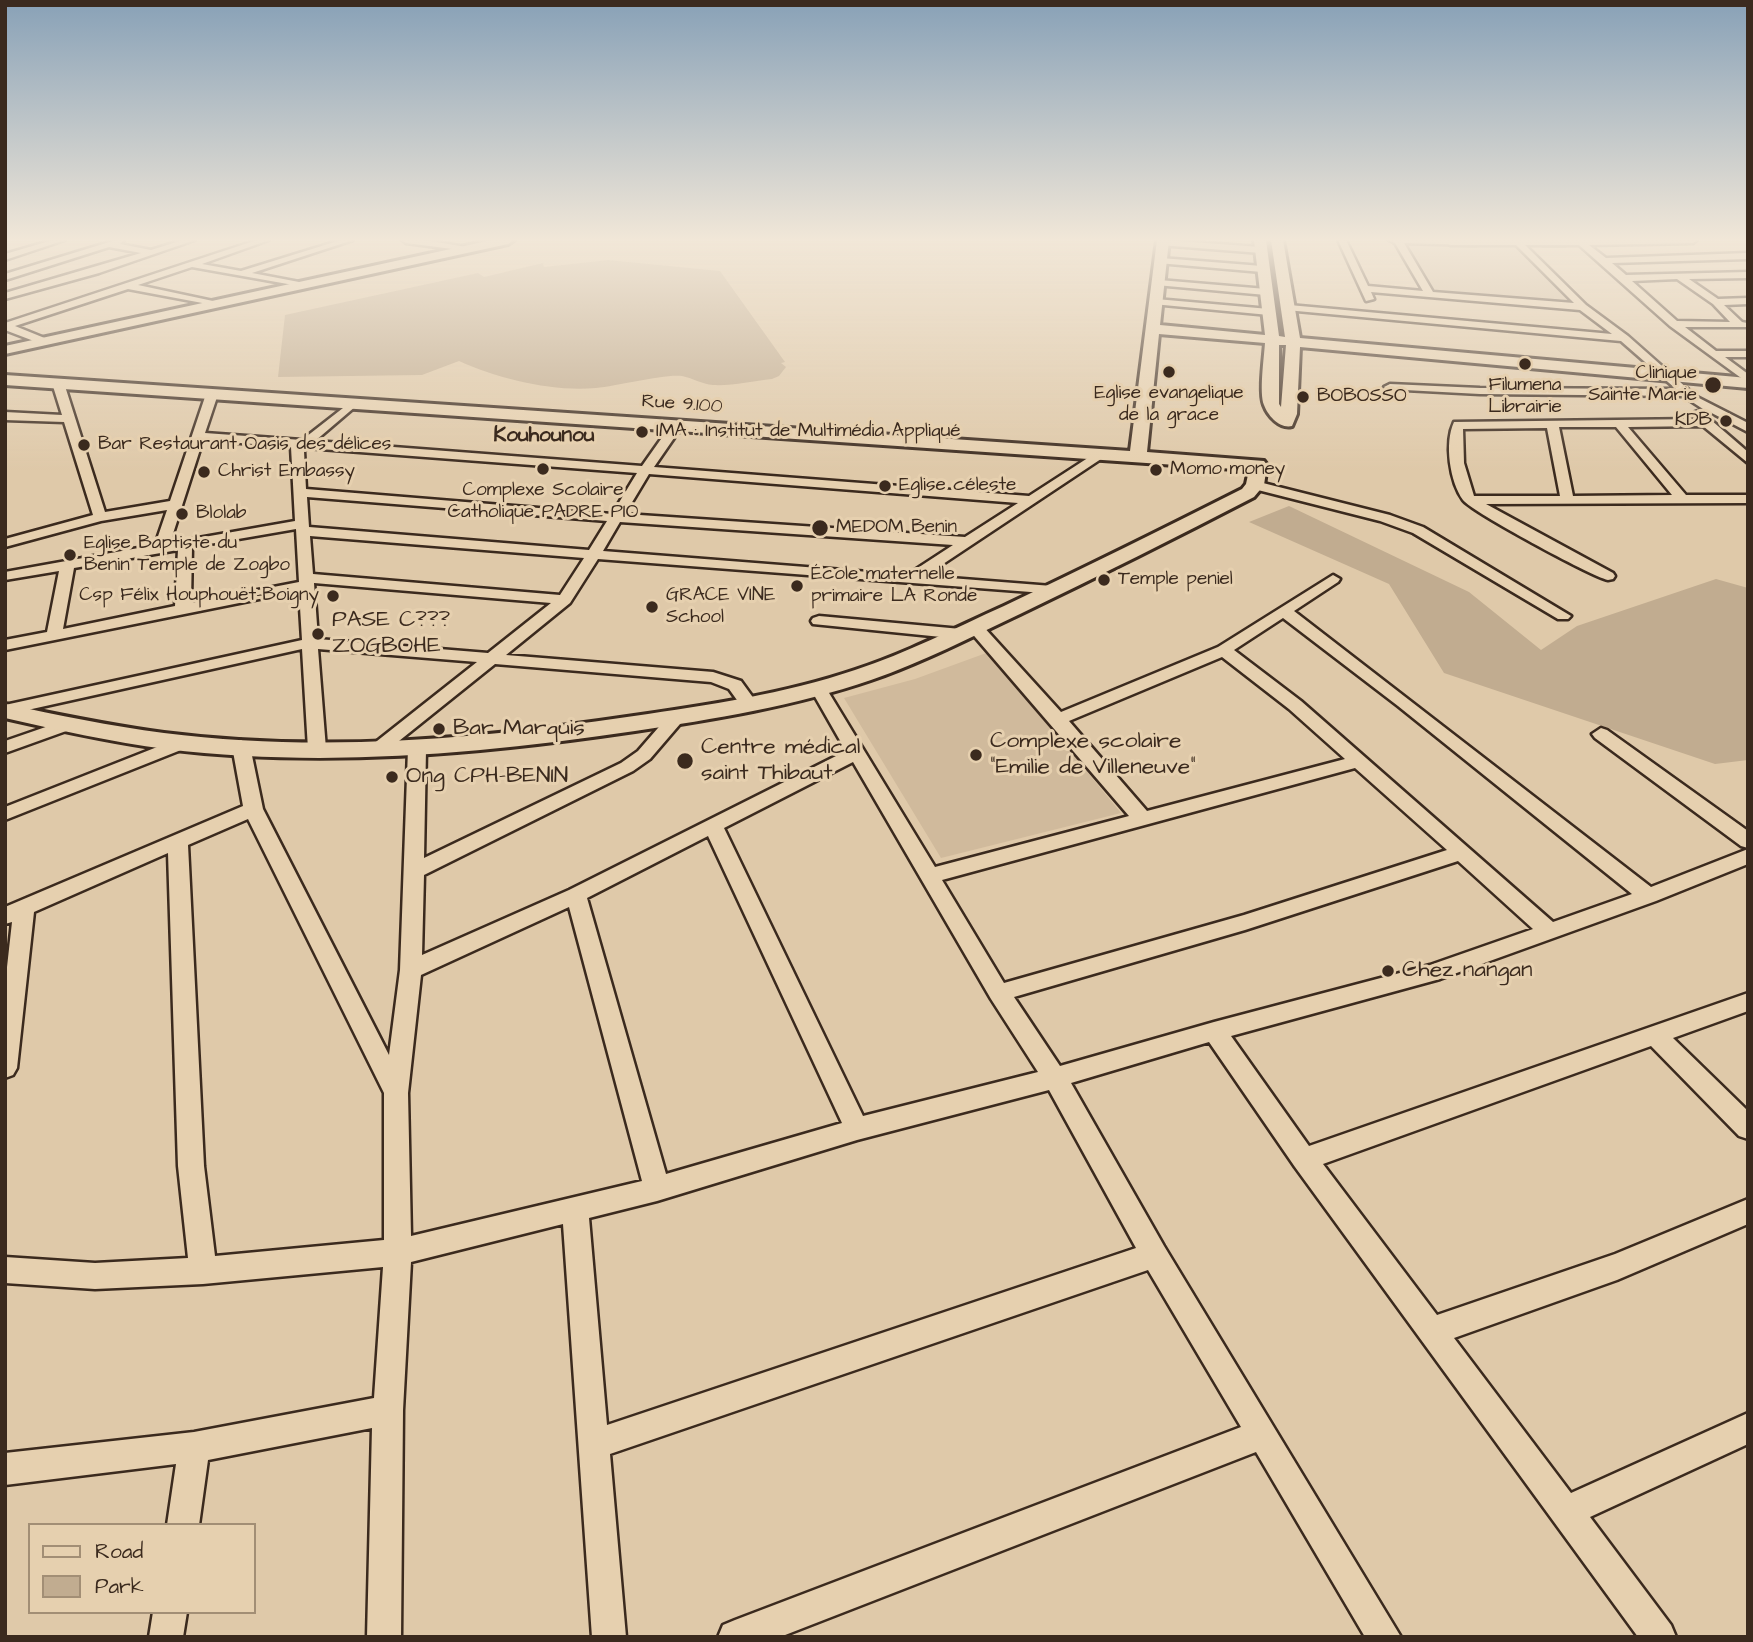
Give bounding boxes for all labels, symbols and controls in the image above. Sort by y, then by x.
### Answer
marker: Filumena Librairie [1517,356,1533,372]
place label: Clinique Sainte Marie [1588,363,1697,407]
marker: Eglise evangelique de la grace [1161,364,1177,380]
place label: Filumena Librairie [1488,375,1562,419]
marker: Clinique Sainte Marie [1703,375,1723,395]
place label: Eglise evangelique de la grace [1094,383,1244,427]
place label: BOBOSSO [1317,386,1407,408]
marker: BOBOSSO [1295,389,1311,405]
street label: Rue 9.100 [641,391,723,419]
place label: KDB [1675,410,1712,432]
marker: KDB [1718,413,1734,429]
place label: IMA : Institut de Multimédia Appliqué [656,421,961,443]
district label: Kouhounou [493,424,595,450]
marker: IMA : Institut de Multimédia Appliqué [634,424,650,440]
place label: Bar Restaurant Oasis des délices [98,434,391,456]
marker: Bar Restaurant Oasis des délices [76,437,92,453]
place label: Momo money [1170,459,1285,481]
place label: Christ Embassy [218,461,355,483]
marker: Complexe Scolaire Catholique PADRE PIO [535,461,551,477]
marker: Momo money [1148,462,1164,478]
marker: Christ Embassy [196,464,212,480]
place label: Eglise céleste [899,475,1016,497]
marker: Eglise céleste [877,478,893,494]
place label: Complexe Scolaire Catholique PADRE PIO [448,480,638,524]
place label: Blolab [196,503,247,525]
marker: Blolab [174,506,190,522]
place label: MEDOM Benin [836,517,957,539]
marker: MEDOM Benin [810,518,830,538]
place label: Eglise Baptiste du Benin Temple de Zogbo [84,533,290,577]
marker: Eglise Baptiste du Benin Temple de Zogbo [62,547,78,563]
place label: École maternelle primaire LA Ronde [811,564,977,608]
place label: Temple peniel [1118,569,1233,591]
marker: Temple peniel [1096,572,1112,588]
marker: École maternelle primaire LA Ronde [789,578,805,594]
place label: Csp Félix Houphouët-Boigny [79,585,319,607]
place label: GRACE VINE School [666,585,775,629]
marker: Csp Félix Houphouët-Boigny [325,588,341,604]
marker: GRACE VINE School [644,599,660,615]
place label: PASE C??? ZOGBOHE [332,607,450,661]
marker: PASE C??? ZOGBOHE [310,626,326,642]
place label: Bar Marquis [453,715,585,743]
marker: Bar Marquis [431,721,447,737]
place label: Complexe scolaire "Emilie de Villeneuve" [990,728,1196,782]
place label: Centre médical saint Thibaut [701,734,860,788]
marker: Complexe scolaire "Emilie de Villeneuve" [968,747,984,763]
marker: Centre médical saint Thibaut [675,751,695,771]
place label: Ong CPH-BENIN [406,763,568,791]
marker: Ong CPH-BENIN [384,769,400,785]
place label: Chez nangan [1402,957,1532,985]
marker: Chez nangan [1380,963,1396,979]
legend [28,1523,256,1614]
text: Road [95,1537,143,1566]
text: Park [95,1572,144,1601]

